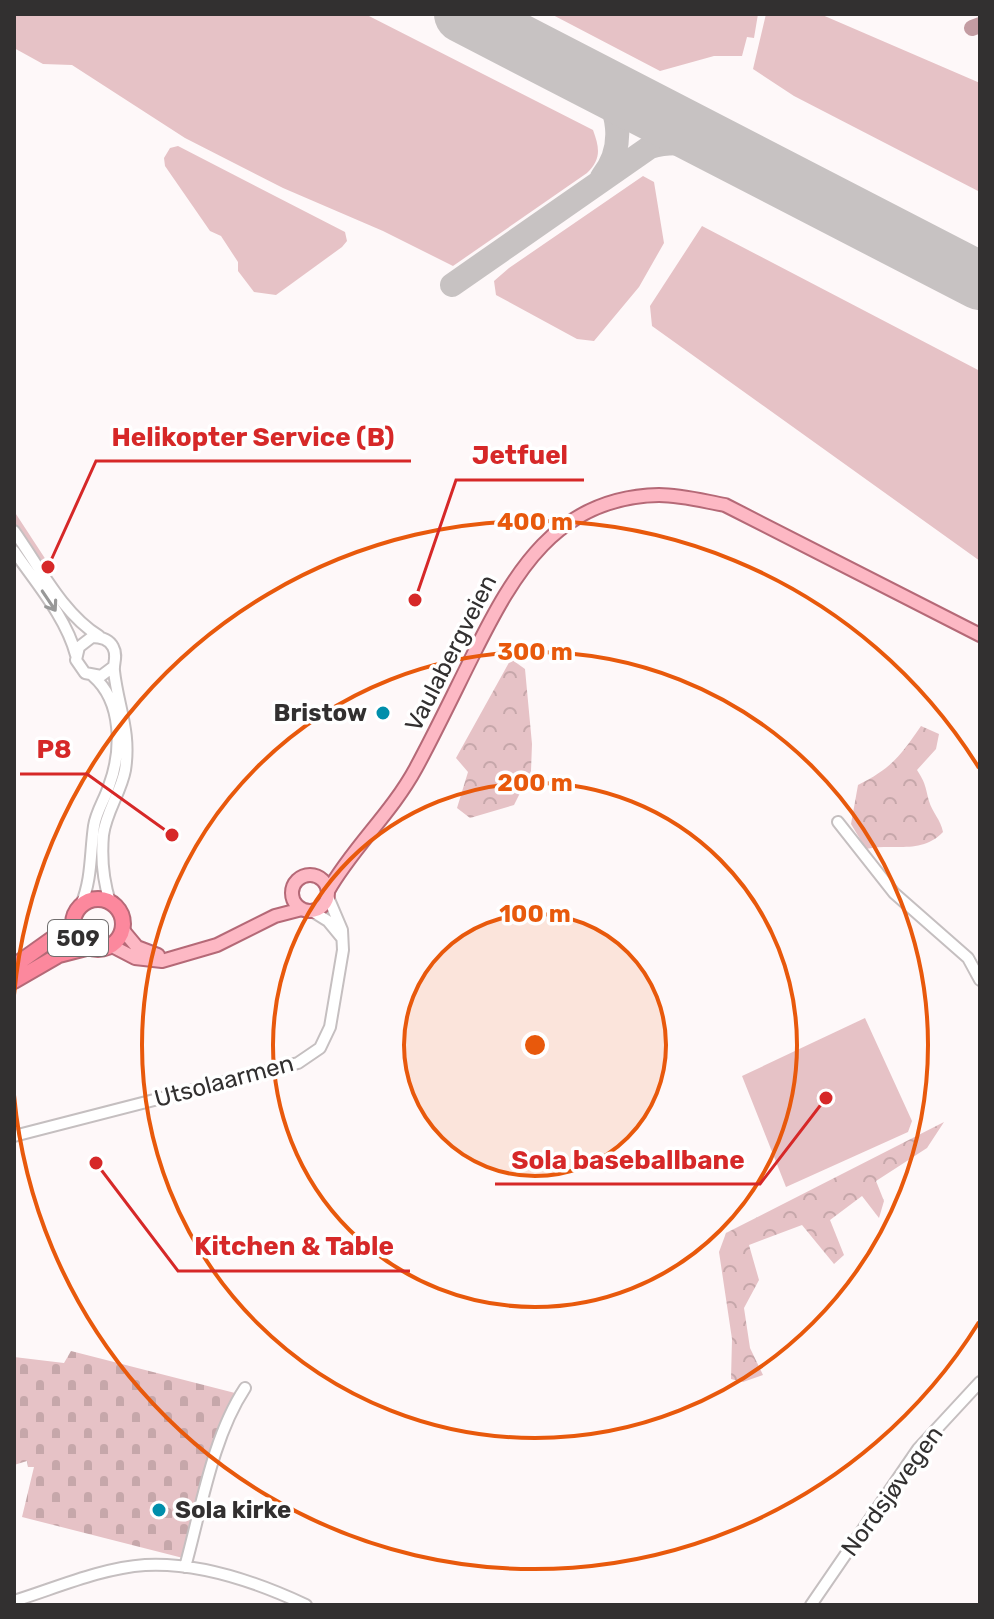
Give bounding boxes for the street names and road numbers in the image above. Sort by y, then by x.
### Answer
street label: Vaulabergveien [399,570,503,736]
road number: 509 [48,920,108,956]
street label: Utsolaarmen [151,1049,297,1113]
street label: Nordsjøvegen [835,1421,949,1561]

